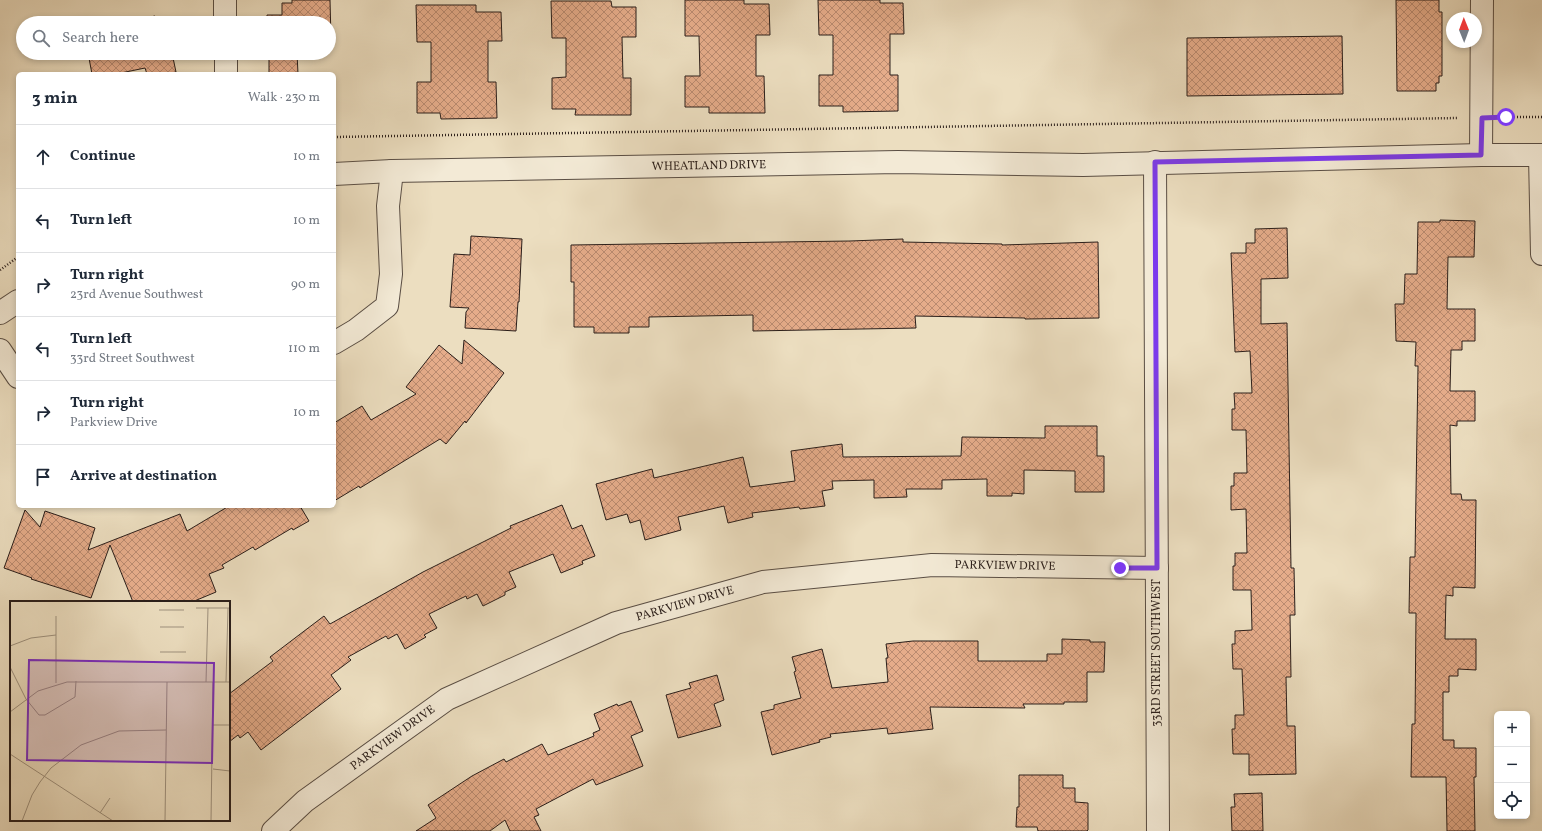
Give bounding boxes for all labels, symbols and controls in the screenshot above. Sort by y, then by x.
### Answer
north arrow [1446,12,1482,48]
search box [16,16,336,60]
icon: search [30,27,52,49]
text: Search here [62,28,139,49]
text: 3 min [32,87,78,110]
text: Walk · 230 m [248,89,320,107]
route start [1497,108,1515,126]
icon: ahead [32,146,54,168]
text: Continue [70,146,135,167]
text: 10 m [293,148,320,166]
street label: WHEATLAND DRIVE [652,157,766,175]
icon: left [32,210,54,232]
text: Turn left [70,210,132,231]
text: 10 m [293,212,320,230]
text: Turn right [70,265,144,286]
icon: right [32,274,54,296]
text: 90 m [291,276,320,294]
text: 23rd Avenue Southwest [70,286,203,304]
text: Turn left [70,329,132,350]
icon: left [32,338,54,360]
text: 110 m [288,340,320,358]
text: 33rd Street Southwest [70,350,195,368]
text: Turn right [70,393,144,414]
icon: right [32,402,54,424]
text: 10 m [293,404,320,422]
text: Parkview Drive [70,414,157,432]
icon: arrive [32,466,54,488]
text: Arrive at destination [70,466,217,487]
street label: PARKVIEW DRIVE [954,557,1056,575]
route end [1111,559,1129,577]
street label: 33RD STREET SOUTHWEST [1149,579,1165,727]
street label: PARKVIEW DRIVE [634,582,736,626]
inset map [10,601,230,821]
street label: PARKVIEW DRIVE [347,702,439,774]
map controls [1494,711,1530,819]
button: + [1494,711,1530,747]
button: − [1494,747,1530,783]
button: locate [1494,783,1530,819]

